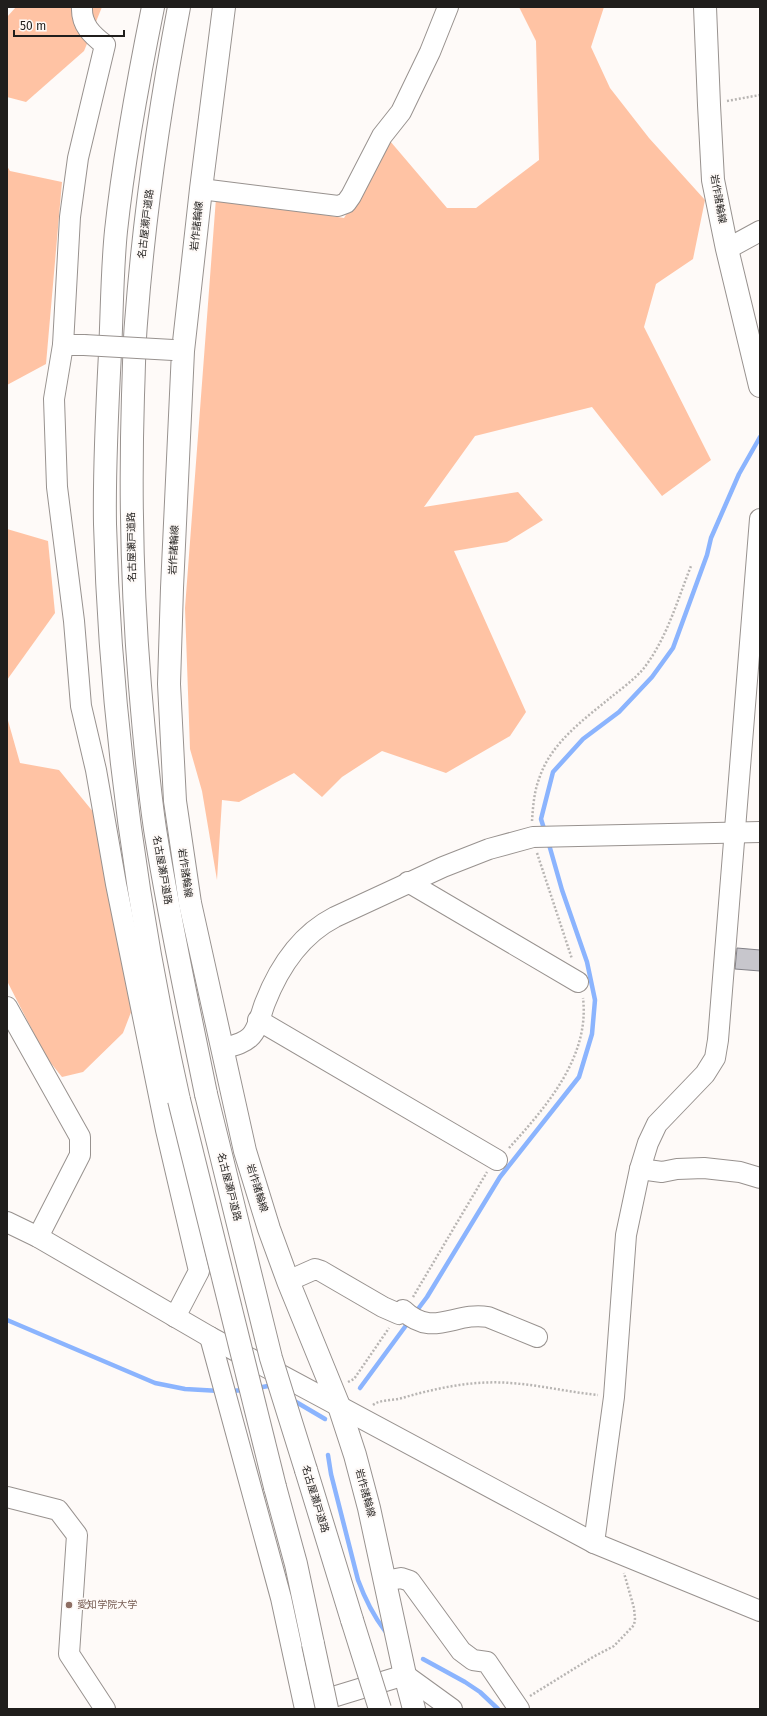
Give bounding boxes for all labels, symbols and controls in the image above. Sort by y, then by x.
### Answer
scale bar [14,12,124,38]
text: 50 m [20,19,46,33]
street label: 岩作諸輪線 [708,173,728,225]
street label: 名古屋瀬戸道路 [136,189,156,259]
street label: 岩作諸輪線 [188,201,206,251]
street label: 名古屋瀬戸道路 [125,512,139,582]
street label: 岩作諸輪線 [167,525,181,575]
street label: 名古屋瀬戸道路 [150,834,174,906]
street label: 岩作諸輪線 [176,847,194,899]
street label: 名古屋瀬戸道路 [215,1152,243,1222]
street label: 岩作諸輪線 [244,1162,270,1214]
street label: 名古屋瀬戸道路 [299,1464,331,1534]
street label: 岩作諸輪線 [353,1467,377,1519]
place label: 愛知学院大学 [77,1599,137,1611]
marker: 愛知学院大学 [64,1600,74,1610]

